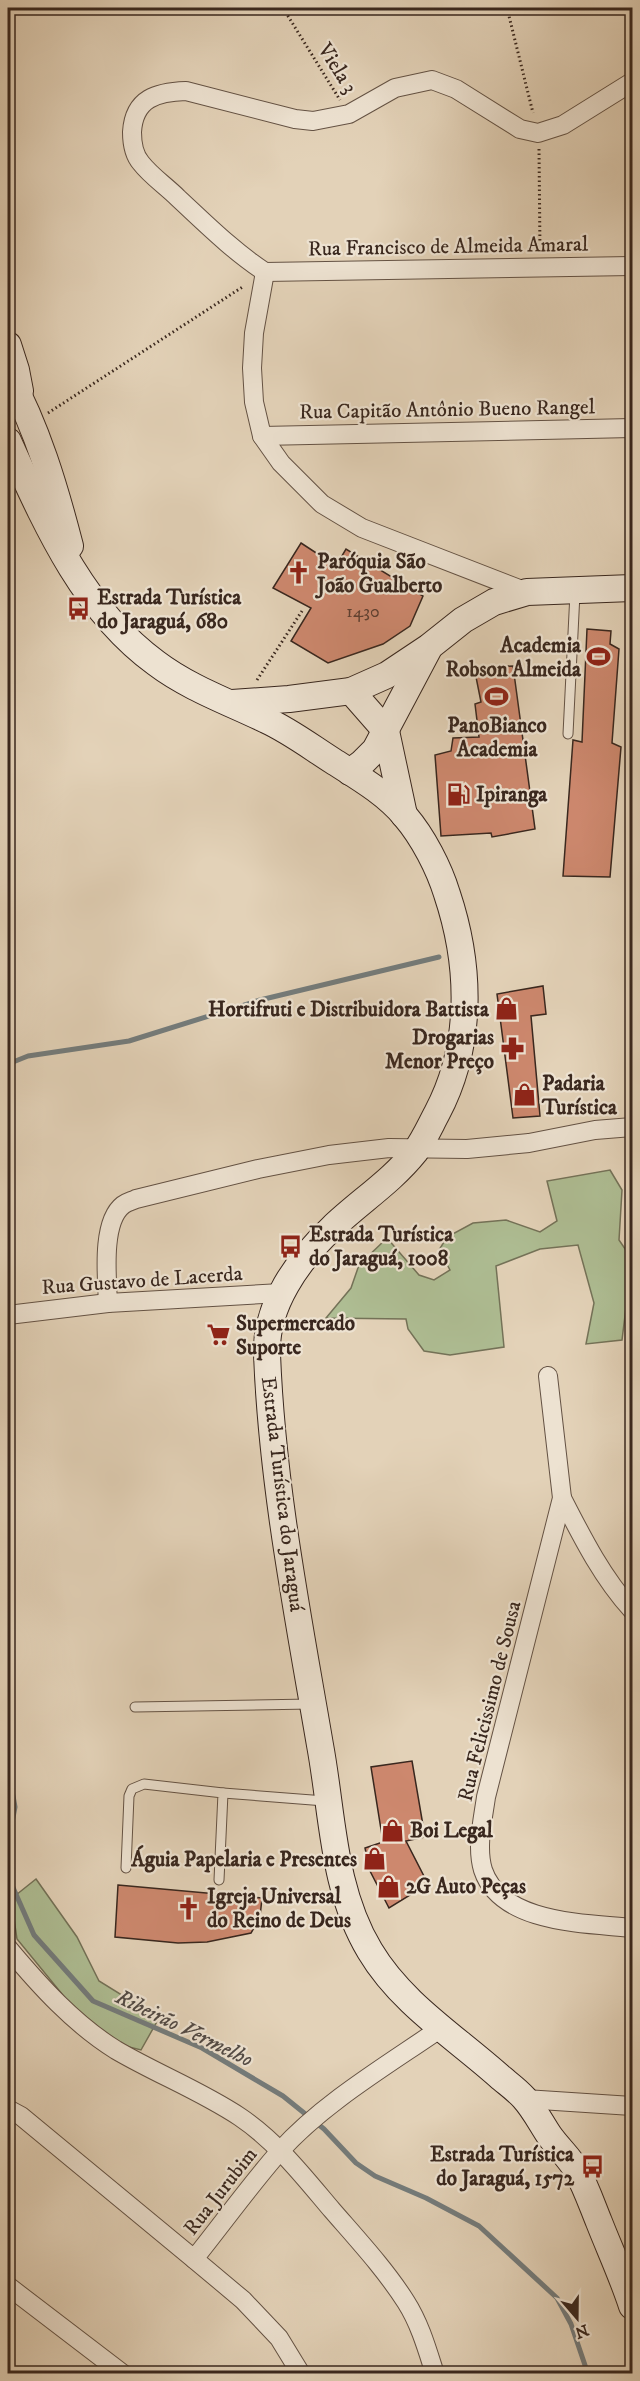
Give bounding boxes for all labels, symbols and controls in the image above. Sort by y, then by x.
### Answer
street label: Viela 3 [311,38,363,99]
street label: Rua Francisco de Almeida Amaral [308,232,589,262]
street label: Rua Capitão Antônio Bueno Rangel [299,394,596,426]
place label: Paróquia São João Gualberto [315,549,442,599]
church icon: Paróquia São João Gualberto [286,560,312,586]
place label: Estrada Turística do Jaraguá, 680 [97,585,242,635]
bus stop icon: Estrada Turística do Jaraguá, 680 [66,596,92,622]
house number: 1430 [346,601,380,623]
place label: Academia Robson Almeida [445,633,582,683]
sports icon: Academia Robson Almeida [586,644,612,670]
sports icon: PanoBianco Academia [484,684,510,710]
place label: PanoBianco Academia [447,713,547,763]
fuel station icon: Ipiranga [445,781,471,807]
place label: Ipiranga [476,782,548,808]
shop icon: Hortifruti e Distribuidora Battista [494,996,520,1022]
place label: Hortifruti e Distribuidora Battista [208,997,490,1023]
place label: Drogarias Menor Preço [385,1025,494,1075]
pharmacy icon: Drogarias Menor Preço [499,1036,525,1062]
place label: Padaria Turística [541,1071,618,1121]
shop icon: Padaria Turística [511,1082,537,1108]
place label: Estrada Turística do Jaraguá, 1008 [309,1222,454,1272]
bus stop icon: Estrada Turística do Jaraguá, 1008 [278,1233,304,1259]
street label: Rua Gustavo de Lacerda [41,1261,244,1301]
place label: Supermercado Suporte [236,1311,355,1361]
supermarket icon: Supermercado Suporte [205,1322,231,1348]
street label: Estrada Turística do Jaraguá [255,1375,309,1613]
street label: Rua Felicissimo de Sousa [452,1598,527,1804]
shop icon: Boi Legal [379,1817,405,1843]
place label: Boi Legal [410,1818,493,1844]
place label: Águia Papelaria e Presentes [130,1845,357,1873]
shop icon: Águia Papelaria e Presentes [362,1846,388,1872]
shop icon: 2G Auto Peças [375,1873,401,1899]
place label: 2G Auto Peças [406,1874,526,1900]
place label: Igreja Universal do Reino de Deus [207,1884,351,1934]
church icon: Igreja Universal do Reino de Deus [176,1895,202,1921]
water label: Ribeirão Vermelho [110,1983,258,2073]
street label: Rua Jurubim [178,2142,263,2241]
place label: Estrada Turística do Jaraguá, 1572 [430,2142,575,2192]
bus stop icon: Estrada Turística do Jaraguá, 1572 [579,2153,605,2179]
north arrow [547,2288,607,2348]
text: N [572,2320,591,2343]

